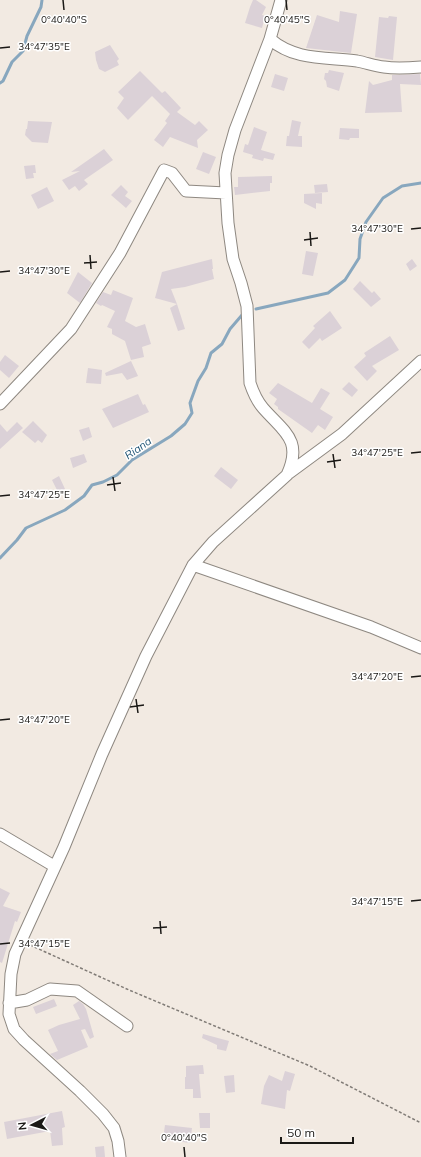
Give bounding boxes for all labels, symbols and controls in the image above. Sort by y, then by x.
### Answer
text: 0°40'40"S [41,13,87,26]
text: 0°40'45"S [264,13,310,26]
text: 34°47'35"E [18,40,70,53]
text: 34°47'30"E [351,222,403,235]
text: 34°47'30"E [18,264,70,277]
water label: Riana [122,433,155,462]
text: 34°47'25"E [351,446,403,459]
text: 34°47'25"E [18,488,70,501]
text: 34°47'20"E [351,670,403,683]
text: 34°47'20"E [18,713,70,726]
text: 34°47'15"E [351,895,403,908]
text: 34°47'15"E [18,937,70,950]
north arrow [12,1105,52,1145]
scale bar [281,1119,353,1145]
text: N [15,1121,29,1131]
text: 50 m [287,1125,315,1140]
text: 0°40'40"S [161,1131,207,1144]

